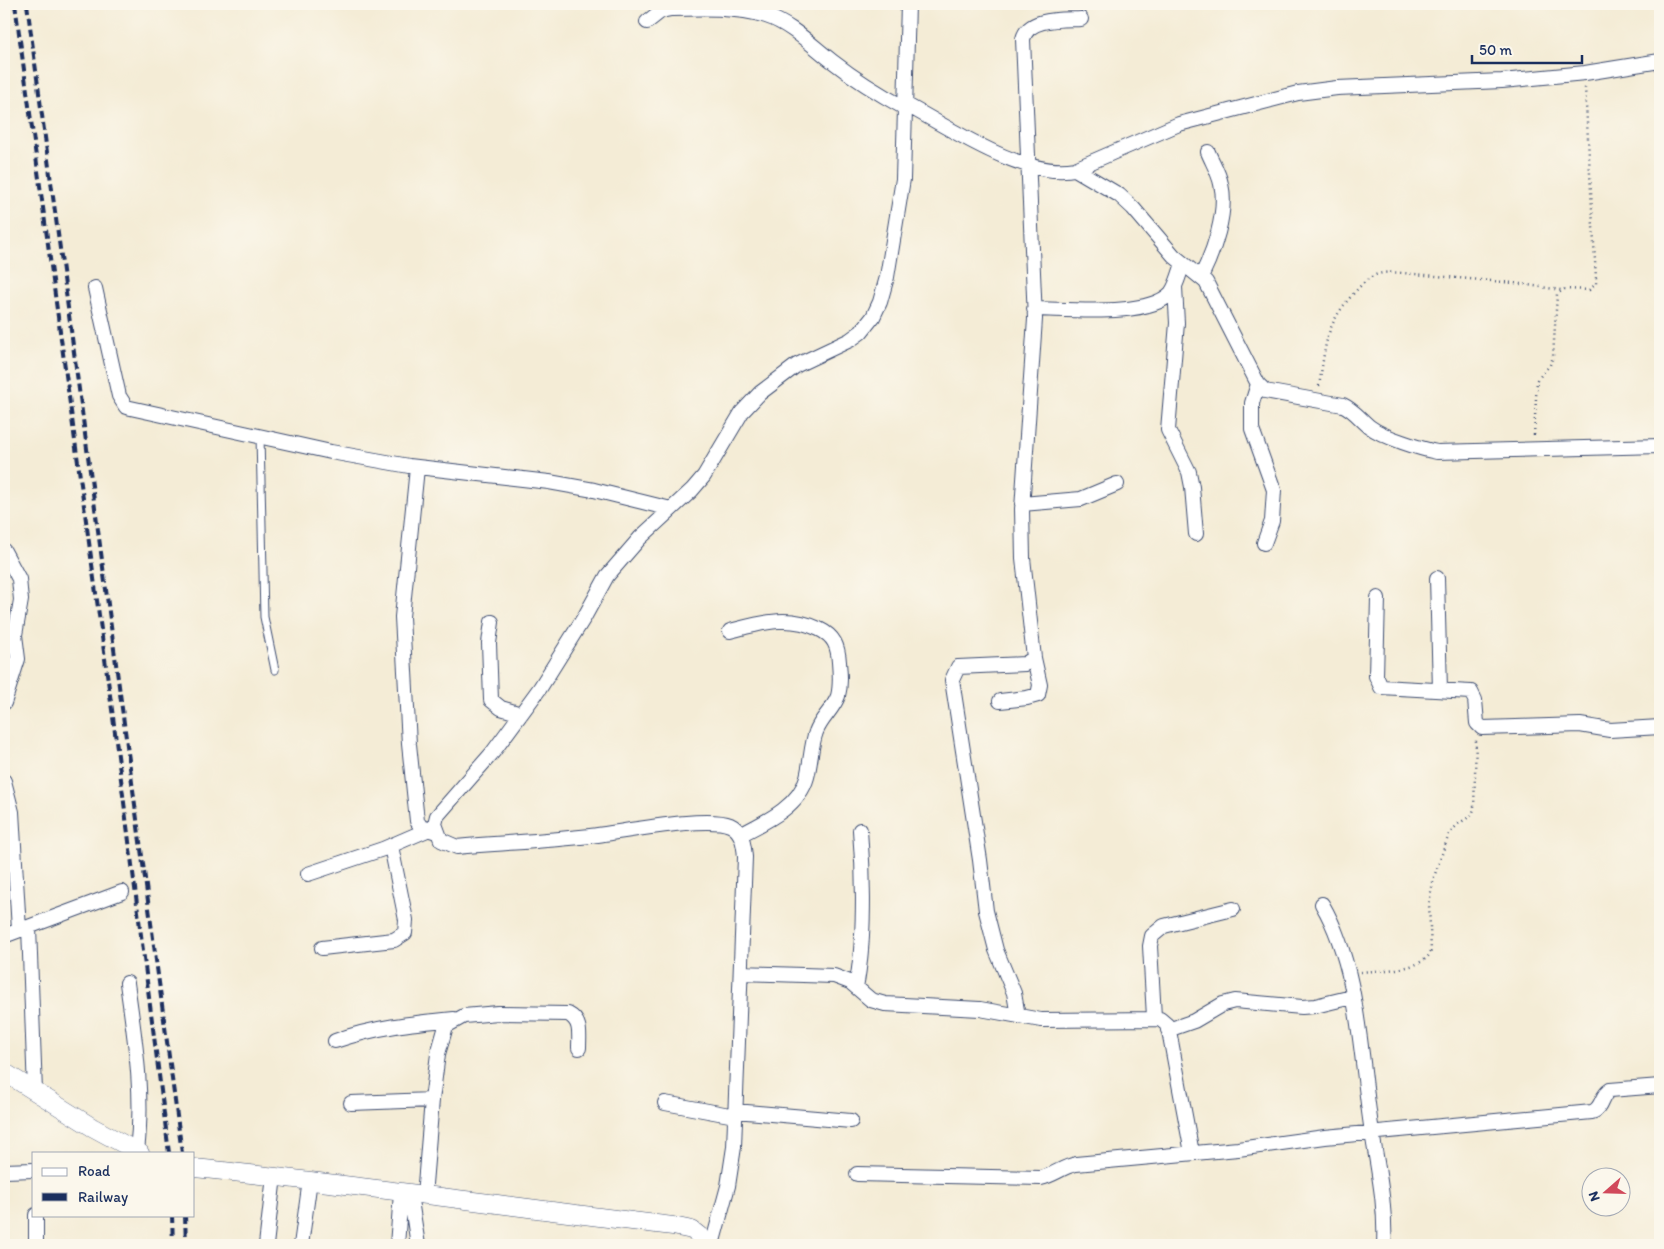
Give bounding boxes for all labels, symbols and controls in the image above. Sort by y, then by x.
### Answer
scale bar [1472,32,1582,64]
text: 50 m [1479,41,1512,59]
legend [32,1152,195,1216]
text: Road [78,1162,111,1180]
north arrow [1582,1166,1632,1216]
text: Railway [78,1188,128,1206]
text: N [1585,1189,1604,1204]

